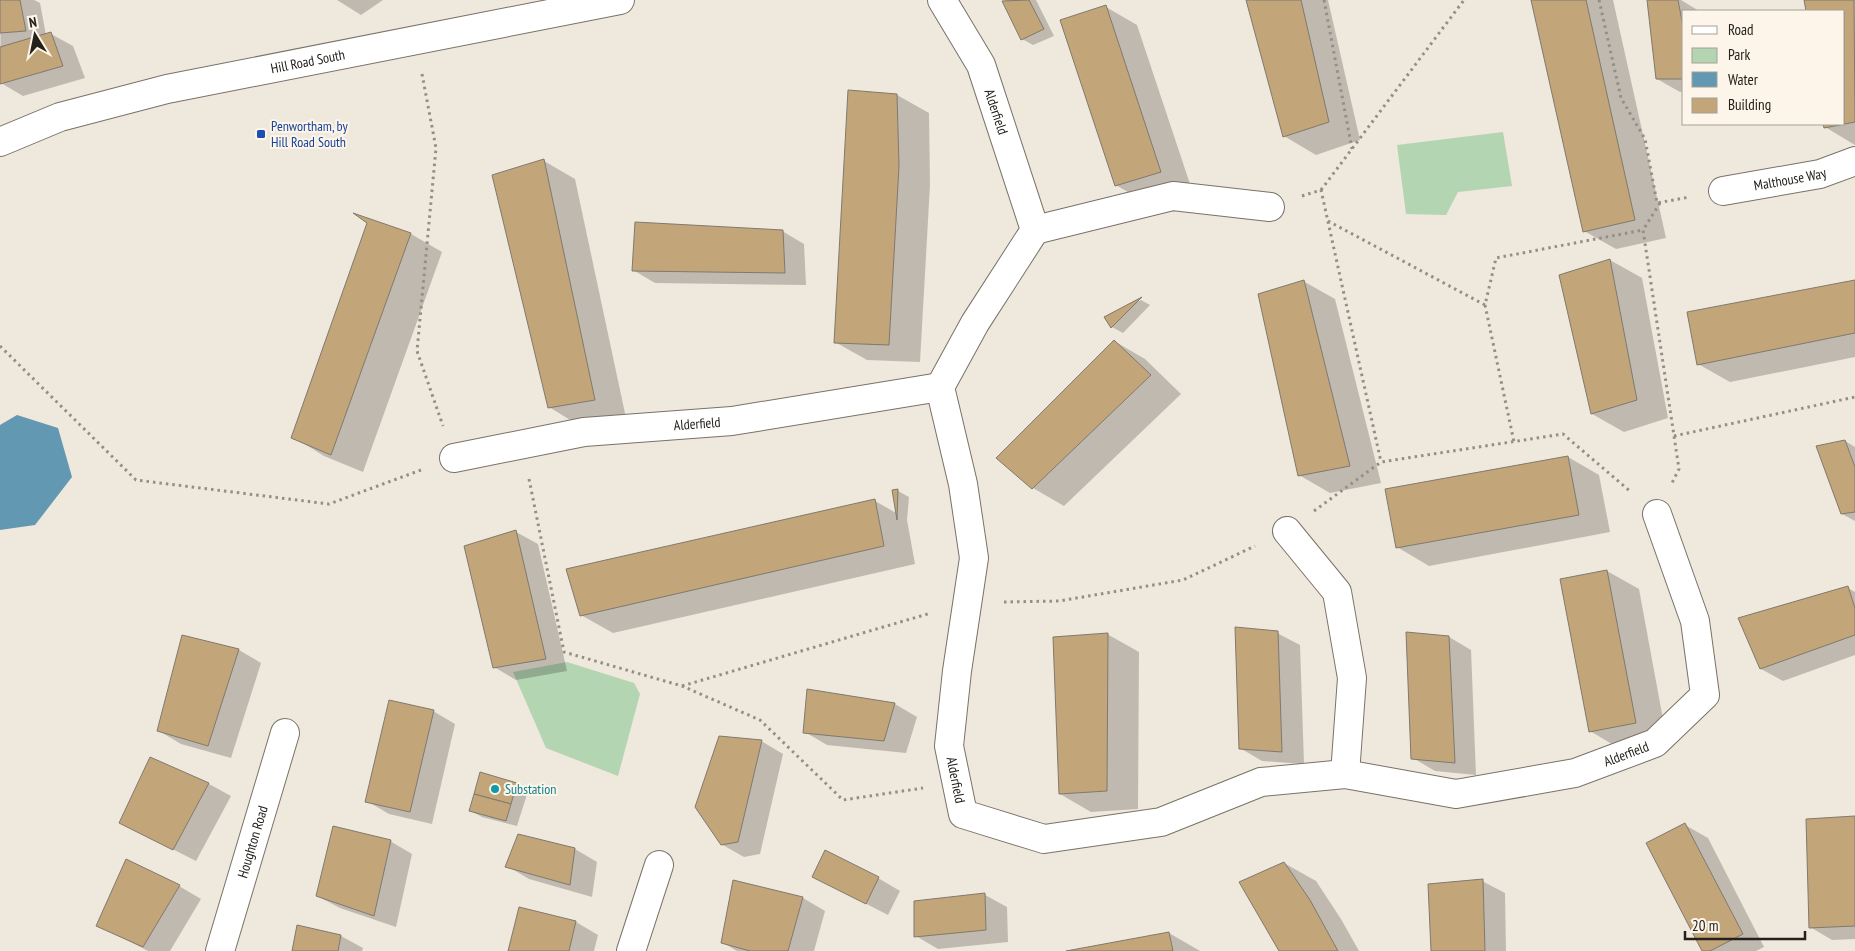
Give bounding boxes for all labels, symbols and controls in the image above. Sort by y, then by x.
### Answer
north arrow [10,10,60,60]
legend [1682,10,1845,125]
text: N [27,13,38,32]
text: Road [1728,20,1754,39]
street label: Hill Road South [269,45,346,77]
text: Park [1728,45,1750,64]
text: Water [1728,70,1759,89]
street label: Alderfield [980,87,1012,137]
text: Building [1728,95,1771,114]
place label: Penwortham, by Hill Road South [271,117,348,151]
marker: Penwortham, by Hill Road South [255,128,267,140]
street label: Malthouse Way [1752,163,1829,194]
street label: Alderfield [673,413,721,434]
street label: Alderfield [1601,737,1651,770]
street label: Alderfield [942,755,970,805]
place label: Substation [505,780,556,798]
marker: Substation [489,783,501,795]
street label: Houghton Road [233,803,272,880]
scale bar [1685,908,1805,940]
text: 20 m [1692,916,1718,935]

